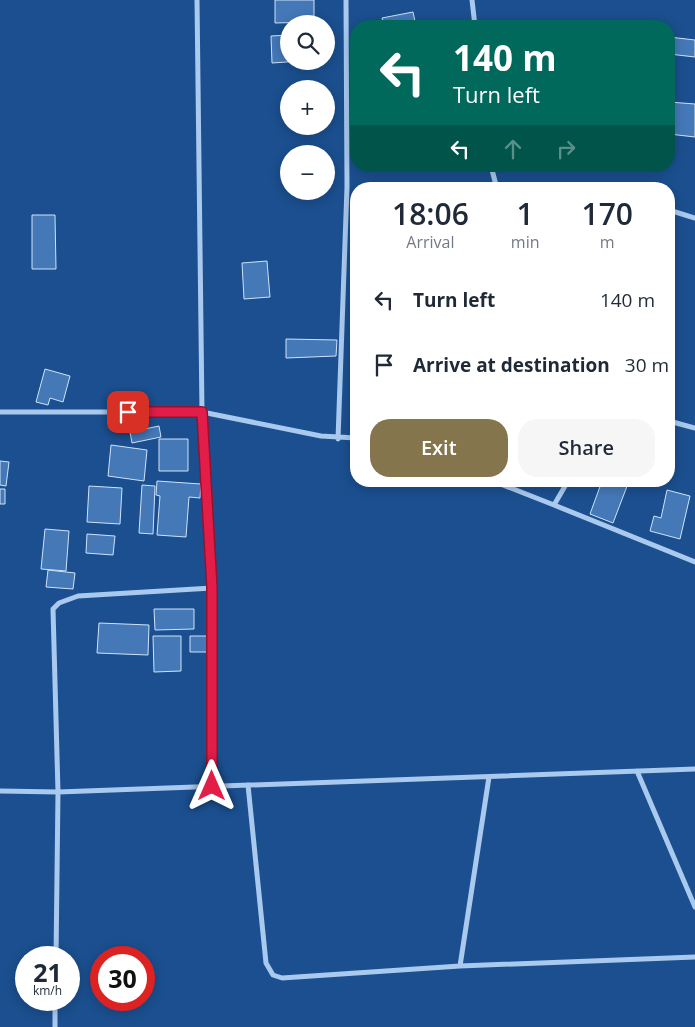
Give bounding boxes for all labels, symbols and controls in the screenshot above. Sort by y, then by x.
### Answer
map controls [280,15,335,200]
button: search [280,15,335,70]
text: 140 m [453,34,557,81]
icon: left [370,40,435,105]
text: Turn left [453,79,540,109]
button: + [280,80,335,135]
icon: left [446,135,474,163]
icon: ahead [499,135,527,163]
icon: right [552,135,580,163]
button: − [280,145,335,200]
text: 18:06 [392,193,469,234]
text: 1 [517,193,534,234]
text: 170 [582,193,633,234]
text: Arrival [406,231,455,253]
text: min [511,231,540,253]
text: m [600,231,615,253]
icon: left [370,286,398,314]
text: Turn left [413,287,495,313]
text: 140 m [600,287,655,313]
icon: arrive [370,351,398,379]
text: Arrive at destination [413,352,610,378]
text: 30 m [625,352,669,378]
pin [107,391,149,433]
icon: arrive [114,398,142,426]
button: Exit [370,419,508,477]
button: Share [518,419,655,477]
position arrow [185,759,237,811]
speed limit sign: 30 [90,946,155,1011]
text: 21 [33,955,62,989]
text: km/h [33,982,62,999]

